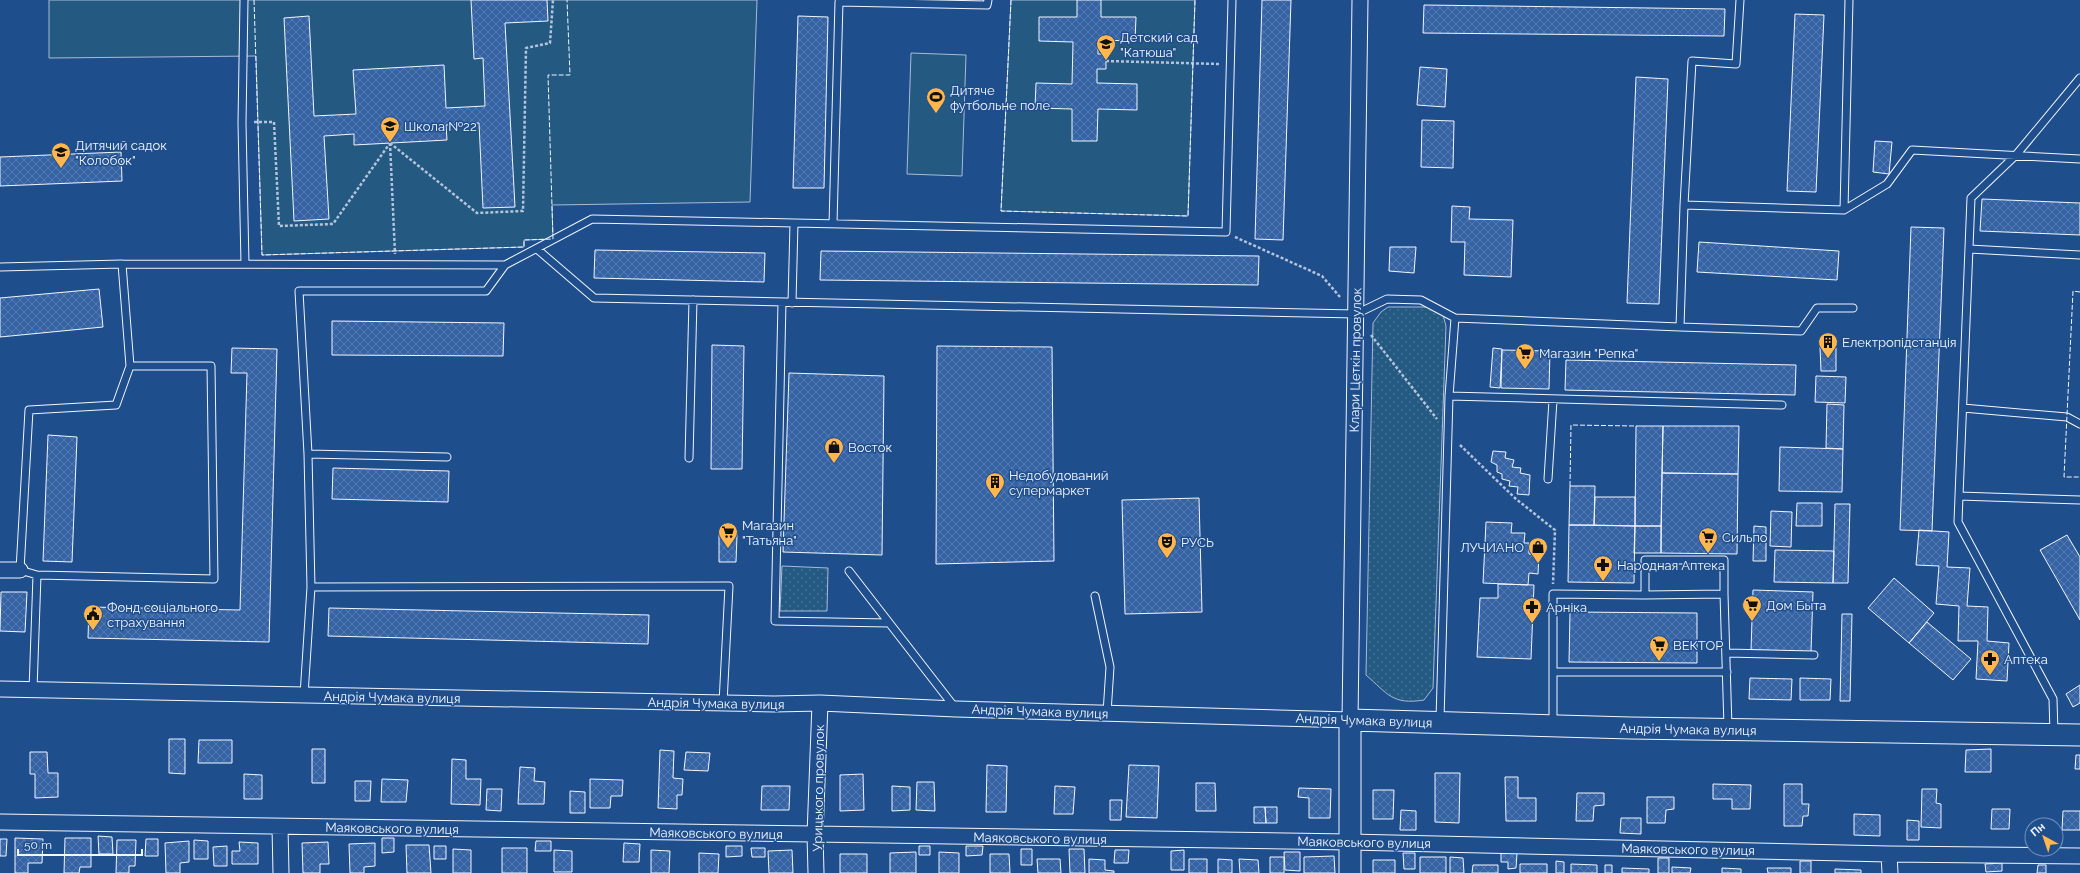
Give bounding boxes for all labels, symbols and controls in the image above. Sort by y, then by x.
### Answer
place label: Детский сад "Катюша" [1120,30,1198,60]
school or university icon: Детский сад "Катюша" [1095,33,1117,61]
place label: Дитяче футбольне поле [950,83,1050,113]
sports icon: Дитяче футбольне поле [925,86,947,114]
school or university icon: Школа №22 [379,115,401,143]
place label: Школа №22 [404,119,477,134]
place label: Дитячий садок "Колобок" [75,138,167,168]
school or university icon: Дитячий садок "Колобок" [50,141,72,169]
street label: Клари Цеткін провулок [1347,287,1364,432]
building icon: Електропідстанція [1817,331,1839,359]
place label: Електропідстанція [1842,335,1956,350]
supermarket icon: Магазин "Репка" [1514,342,1536,370]
place label: Магазин "Репка" [1539,346,1638,361]
shop icon: Восток [823,436,845,464]
place label: Восток [848,440,892,455]
place label: Недобудований супермаркет [1009,468,1108,498]
building icon: Недобудований супермаркет [984,471,1006,499]
place label: Магазин "Татьяна" [742,518,797,548]
supermarket icon: Магазин "Татьяна" [717,521,739,549]
supermarket icon: Сильпо [1697,526,1719,554]
place label: Сильпо [1722,530,1768,545]
theatre icon: РУСЬ [1156,531,1178,559]
place label: РУСЬ [1181,535,1214,550]
shop icon: ЛУЧИАНО [1527,536,1549,564]
place label: ЛУЧИАНО [1460,540,1524,555]
pharmacy icon: Народная Аптека [1592,554,1614,582]
place label: Народная Аптека [1617,558,1725,573]
supermarket icon: Дом Быта [1741,594,1763,622]
pharmacy icon: Арніка [1521,596,1543,624]
place label: Дом Быта [1766,598,1826,613]
place label: Фонд соціального страхування [107,600,218,630]
place label: Арніка [1546,600,1587,615]
public building icon: Фонд соціального страхування [82,603,104,631]
supermarket icon: ВЕКТОР [1648,634,1670,662]
place label: ВЕКТОР [1673,638,1723,653]
pharmacy icon: Аптека [1979,648,2001,676]
place label: Аптека [2004,652,2048,667]
street label: Андрія Чумака вулиця [323,689,461,706]
street label: Андрія Чумака вулиця [647,695,785,712]
street label: Андрія Чумака вулиця [971,702,1109,721]
street label: Андрія Чумака вулиця [1295,711,1433,730]
street label: Андрія Чумака вулиця [1619,721,1757,738]
street label: Урицького провулок [810,724,827,852]
north arrow [2024,817,2064,857]
street label: Маяковського вулиця [325,820,459,837]
text: Пн [2028,820,2048,839]
street label: Маяковського вулиця [649,825,783,842]
street label: Маяковського вулиця [973,830,1107,847]
scale bar [18,831,142,857]
street label: Маяковського вулиця [1297,834,1431,851]
text: 50 m [24,838,52,852]
street label: Маяковського вулиця [1621,841,1755,858]

